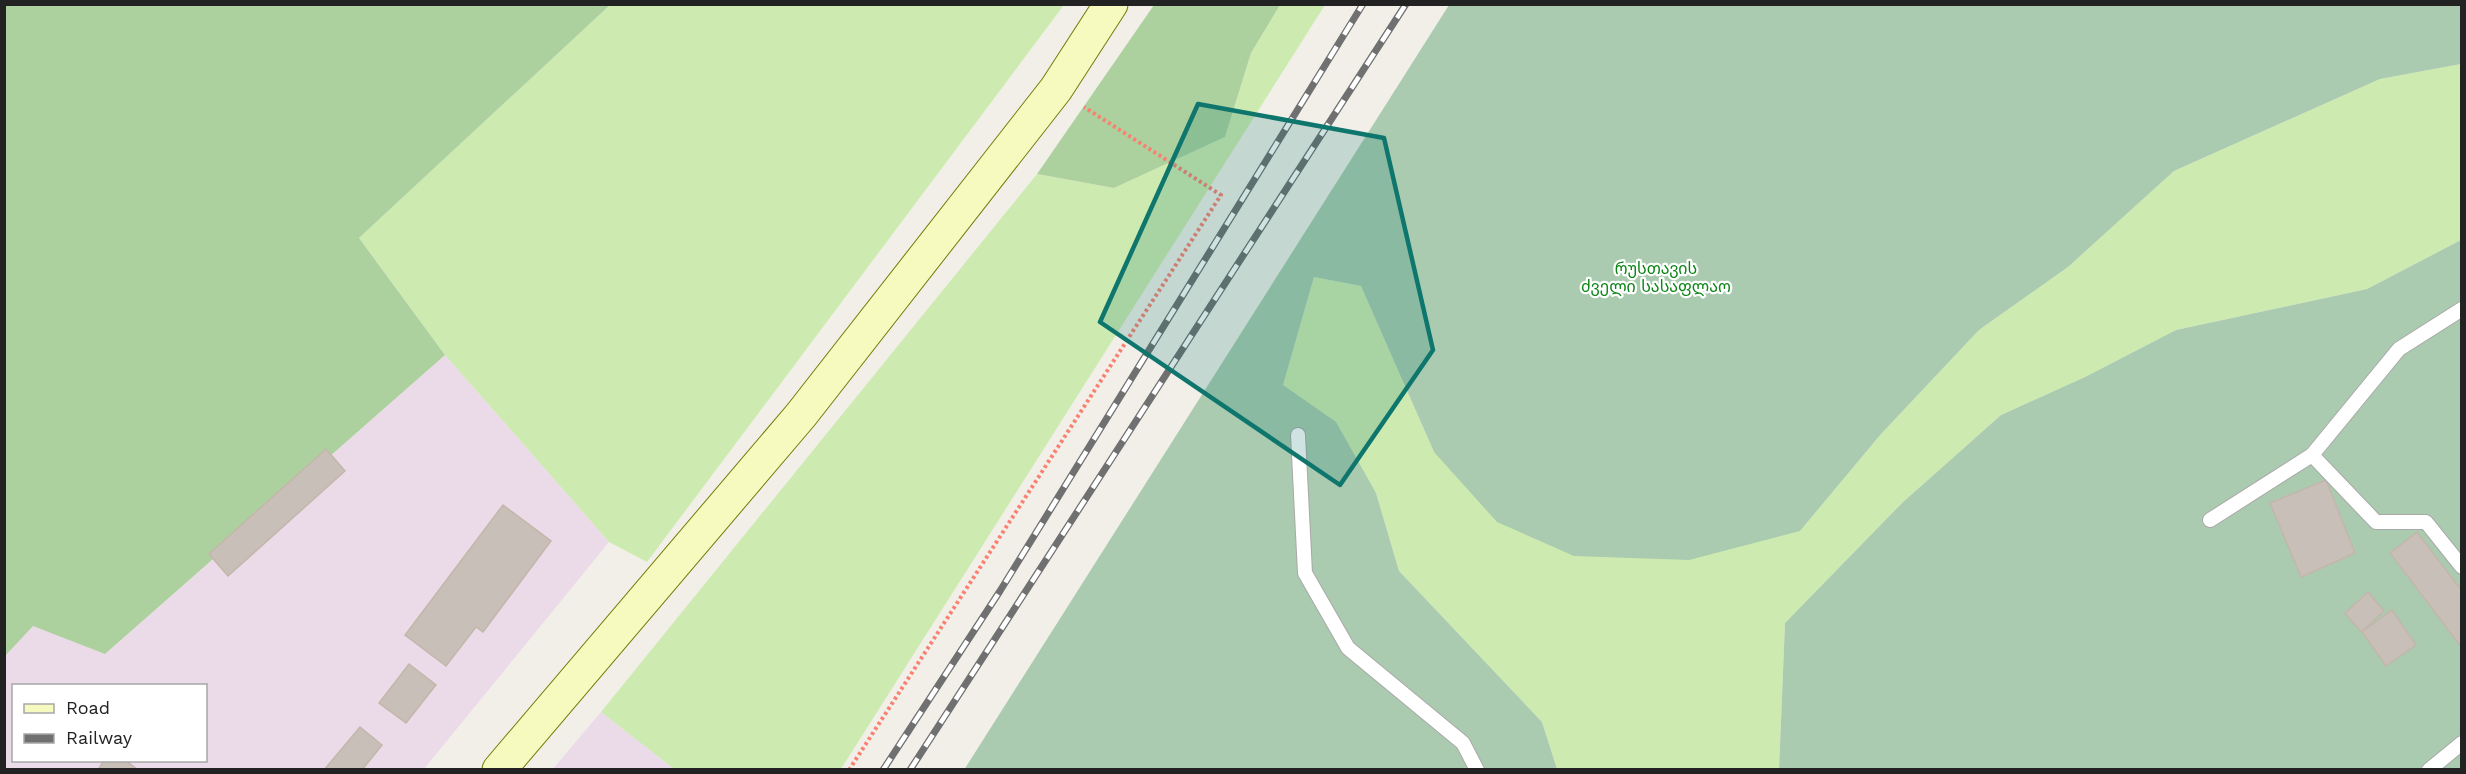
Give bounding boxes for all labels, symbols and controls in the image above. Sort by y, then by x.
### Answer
park label: რუსთავის ძველი სასაფლაო [1581,259,1731,297]
legend [12,684,207,762]
text: Road [66,697,110,718]
text: Railway [66,727,133,748]

